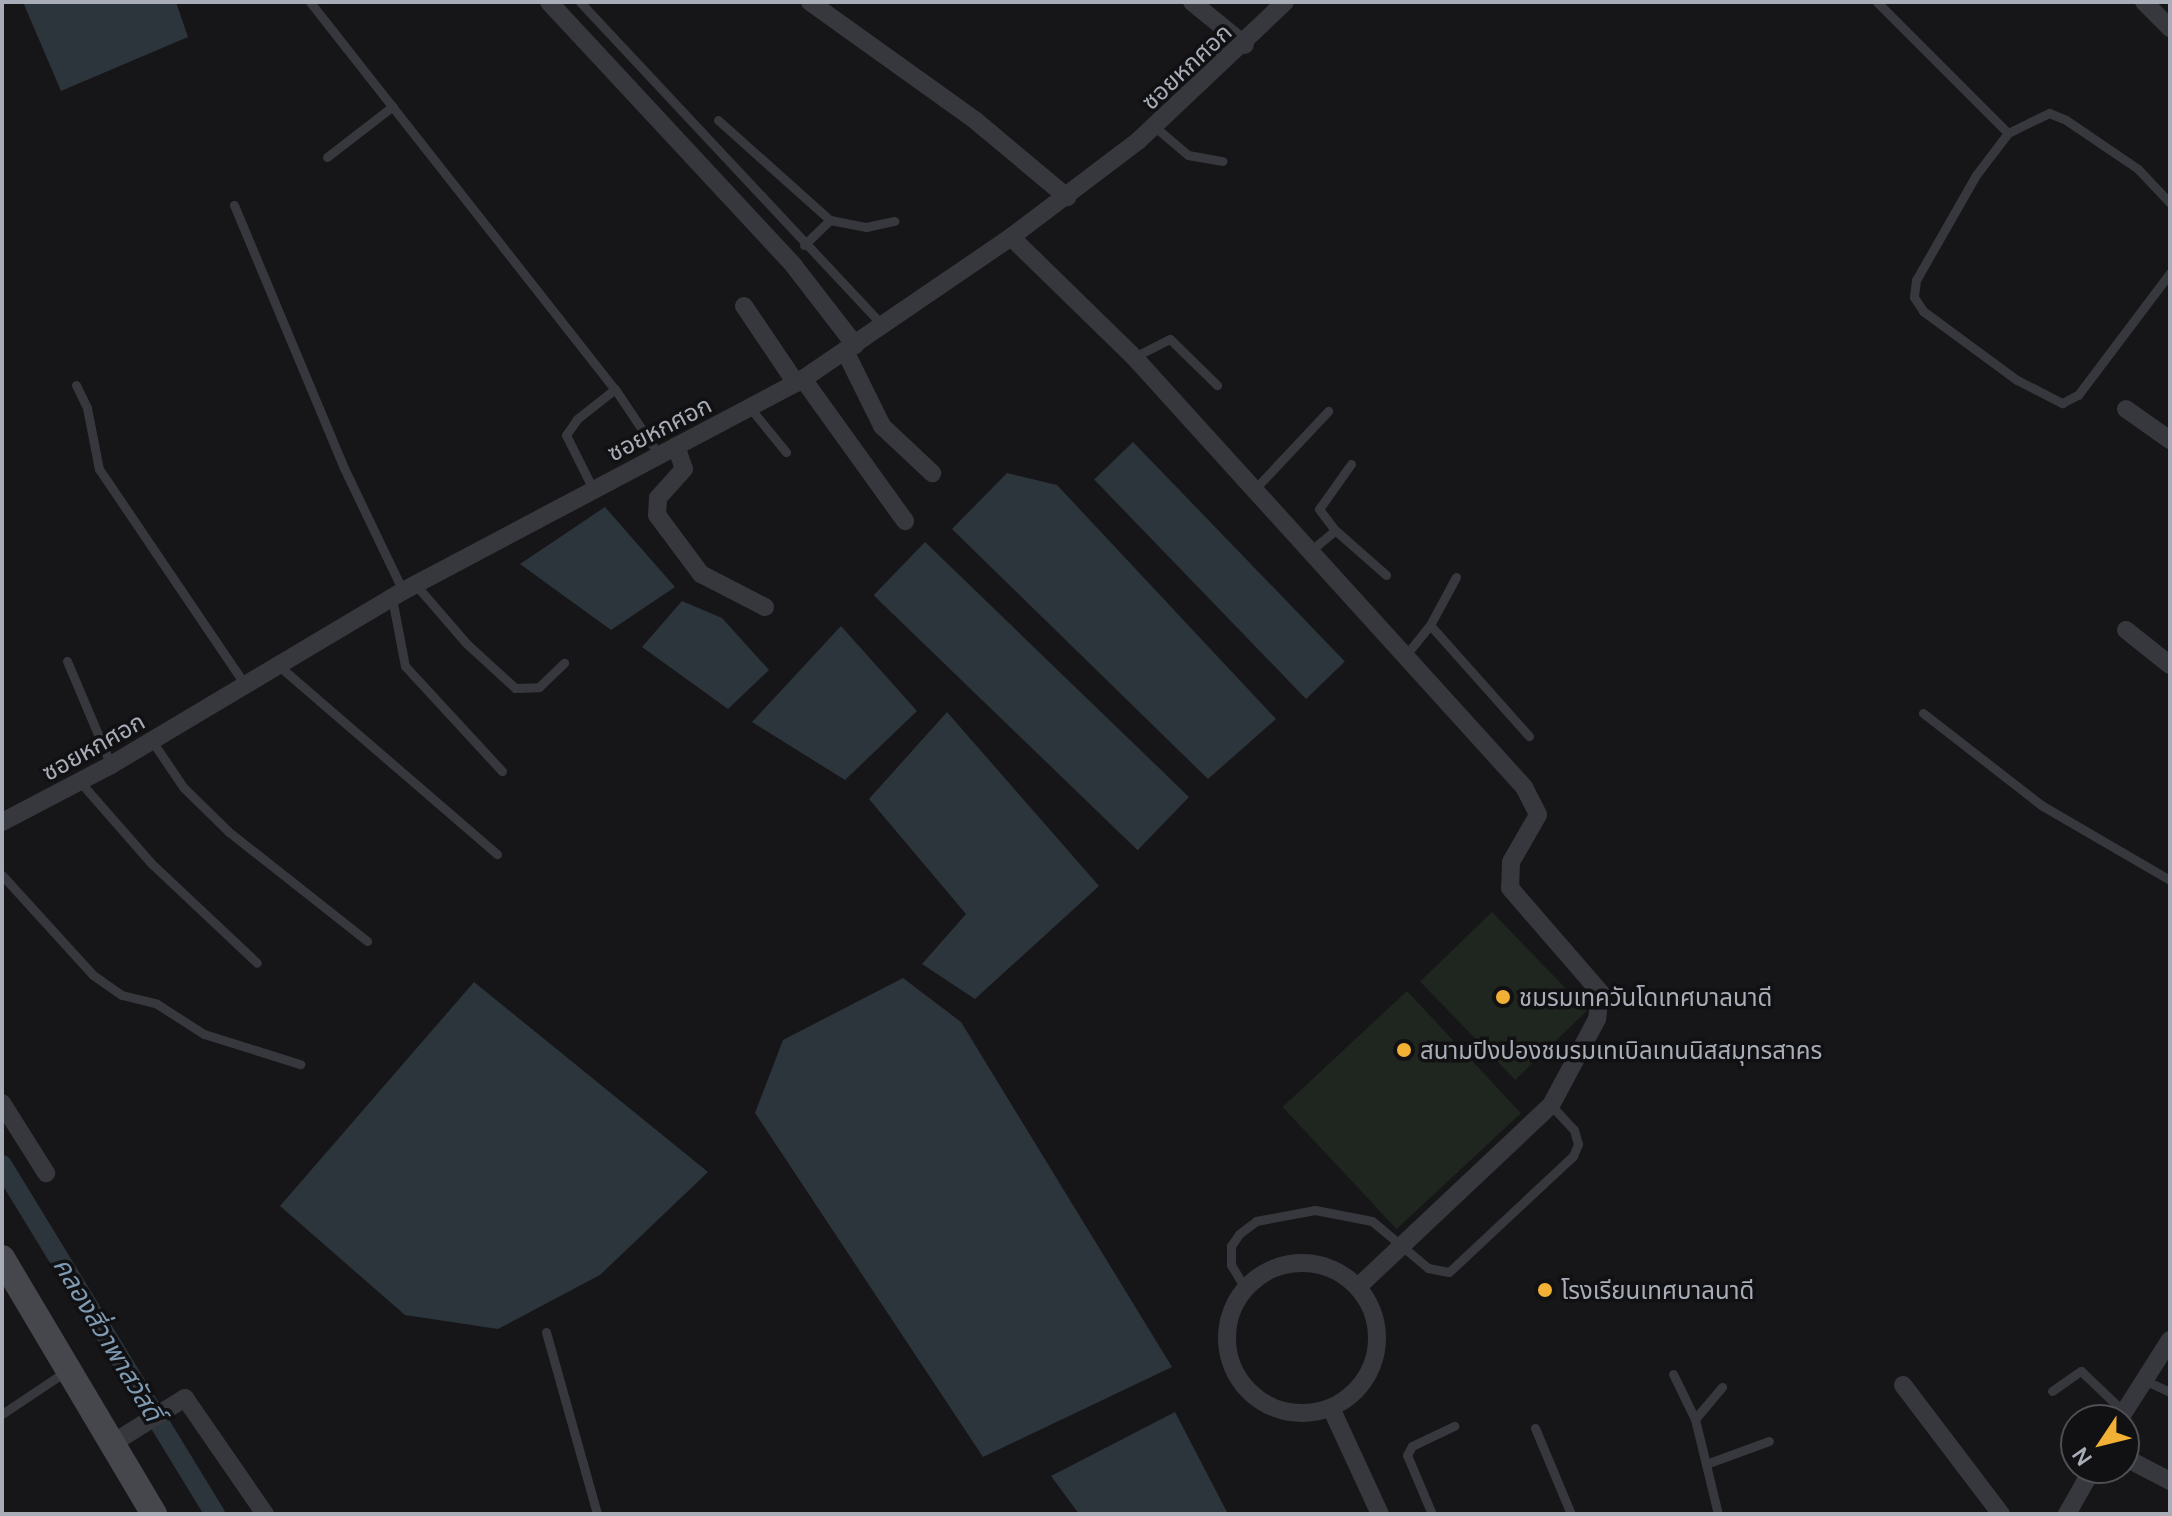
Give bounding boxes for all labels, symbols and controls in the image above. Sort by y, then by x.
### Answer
street label: ซอยหกศอก [1135,17,1237,115]
street label: ซอยหกศอก [602,389,716,467]
street label: ซอยหกศอก [37,706,149,786]
place label: ชมรมเทควันโดเทศบาลนาดี [1519,983,1772,1011]
marker: ชมรมเทควันโดเทศบาลนาดี [1494,988,1512,1006]
place label: สนามปิงปองชมรมเทเบิลเทนนิสสมุทรสาคร [1420,1036,1822,1064]
marker: สนามปิงปองชมรมเทเบิลเทนนิสสมุทรสาคร [1395,1041,1413,1059]
water label: คลองสี่วาพาสวัสดิ์ [47,1252,169,1426]
place label: โรงเรียนเทศบาลนาดี [1561,1276,1754,1304]
marker: โรงเรียนเทศบาลนาดี [1536,1281,1554,1299]
north arrow [2060,1404,2140,1484]
text: N [2065,1442,2099,1472]

